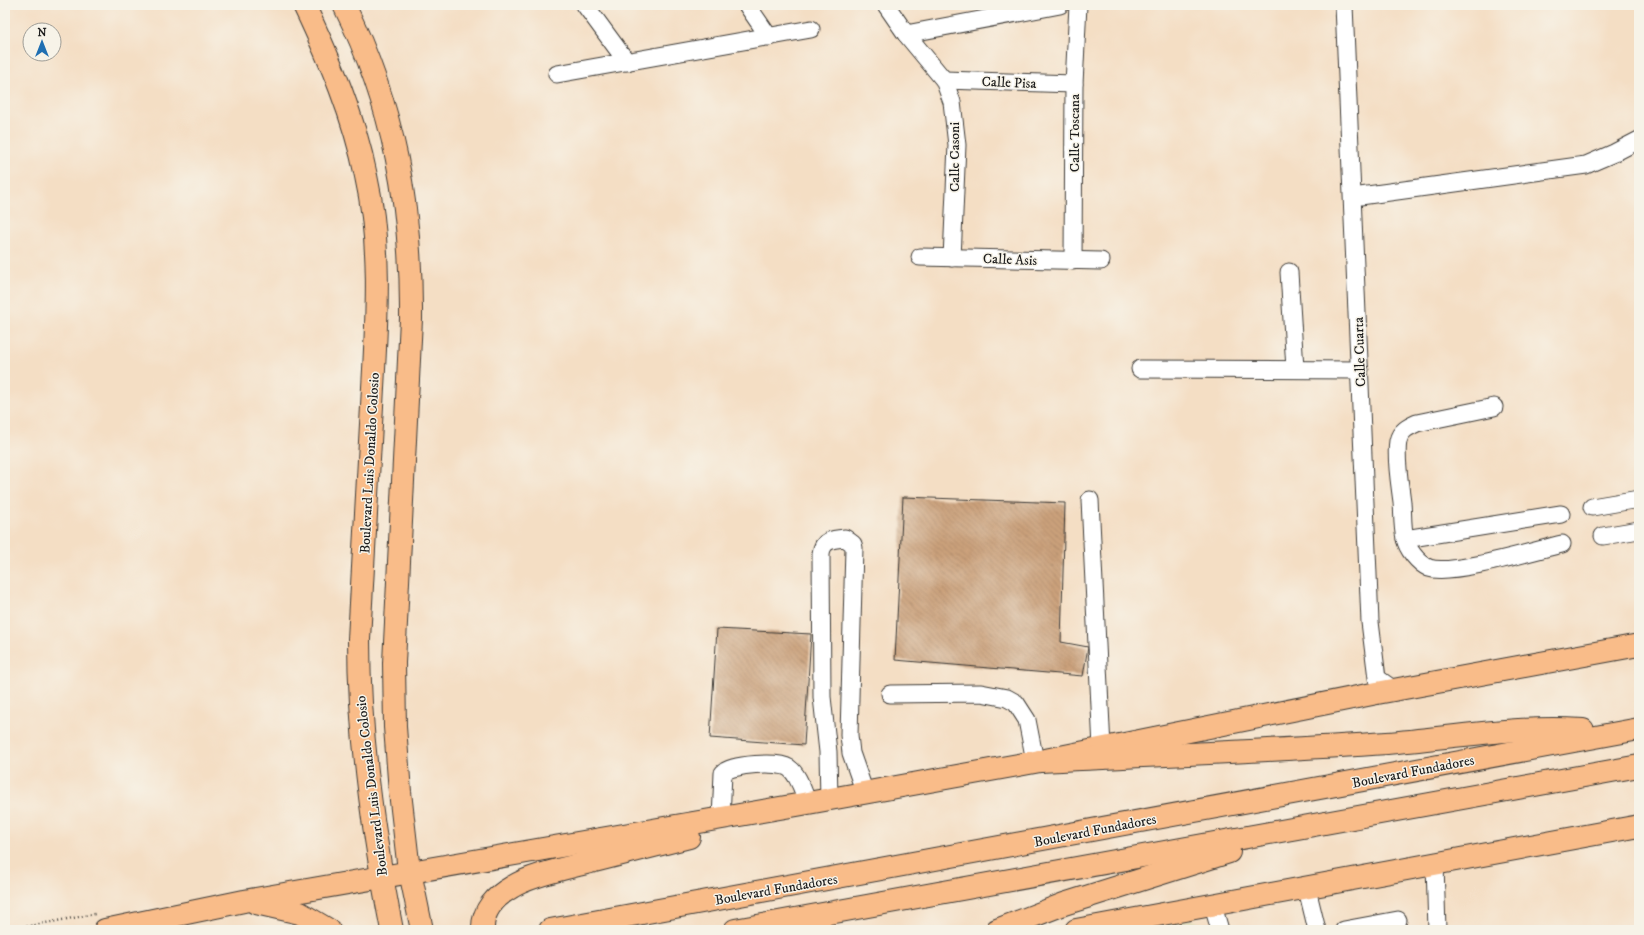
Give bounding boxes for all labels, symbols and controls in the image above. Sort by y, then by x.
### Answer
north arrow [22,22,62,62]
text: N [37,26,47,40]
street label: Calle Pisa [981,73,1037,93]
street label: Calle Toscana [1066,94,1084,172]
street label: Calle Casoni [946,122,964,192]
street label: Calle Asis [983,250,1038,270]
street label: Calle Cuarta [1350,317,1370,387]
street label: Boulevard Luis Donaldo Colosio [356,372,384,554]
street label: Boulevard Luis Donaldo Colosio [352,695,392,877]
street label: Boulevard Fundadores [1350,751,1476,793]
street label: Boulevard Fundadores [1032,810,1158,852]
street label: Boulevard Fundadores [713,870,839,910]

